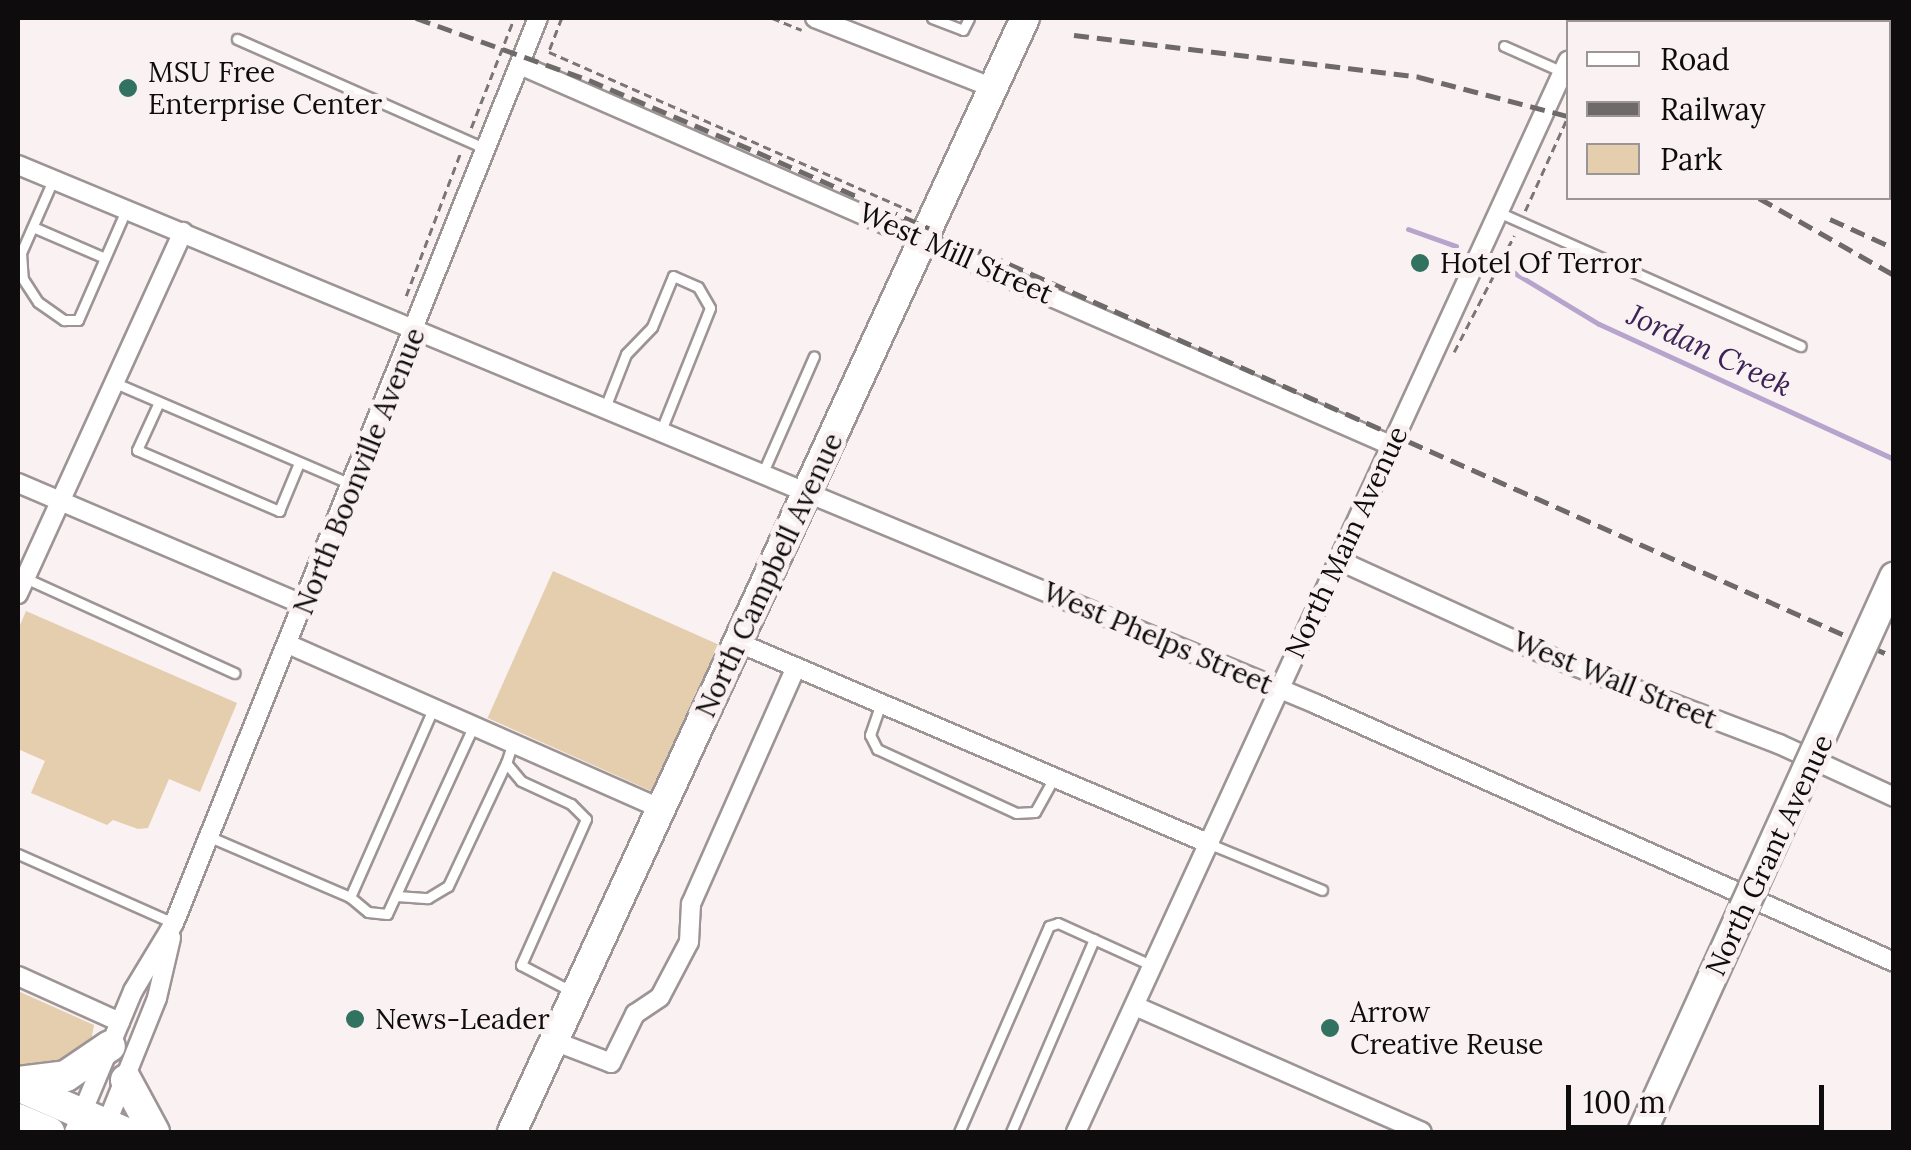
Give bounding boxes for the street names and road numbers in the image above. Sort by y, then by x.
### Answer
street label: West Mill Street [854,195,1058,311]
street label: North Boonville Avenue [286,323,432,619]
street label: North Main Avenue [1277,421,1415,663]
street label: North Campbell Avenue [688,428,850,722]
street label: West Phelps Street [1038,574,1278,702]
street label: West Wall Street [1508,624,1722,736]
street label: North Grant Avenue [1698,729,1840,981]

